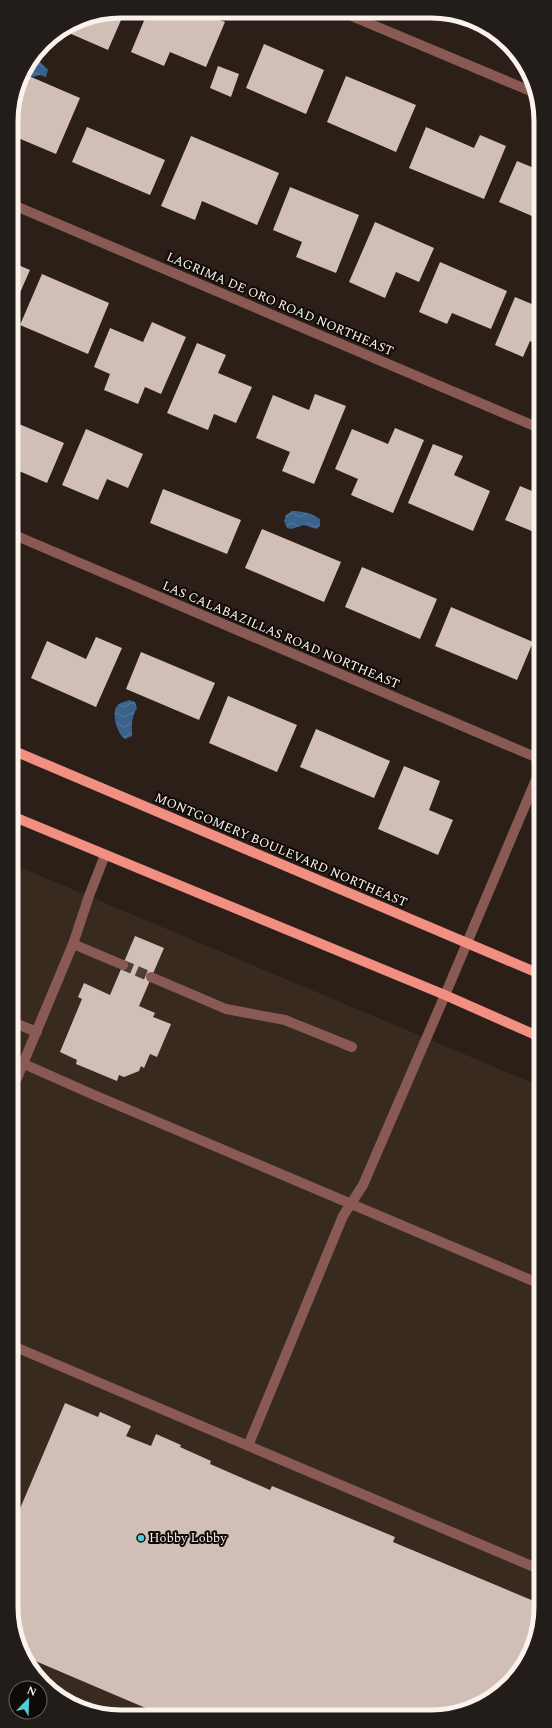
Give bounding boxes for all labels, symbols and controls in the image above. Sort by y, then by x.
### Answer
street label: LAGRIMA DE ORO ROAD NORTHEAST [163,247,397,361]
street label: LAS CALABAZILLAS ROAD NORTHEAST [159,576,403,694]
street label: MONTGOMERY BOULEVARD NORTHEAST [152,787,411,913]
place label: Hobby Lobby [149,1528,227,1548]
marker: Hobby Lobby [136,1533,146,1543]
north arrow [8,1680,48,1720]
text: N [24,1682,39,1701]

